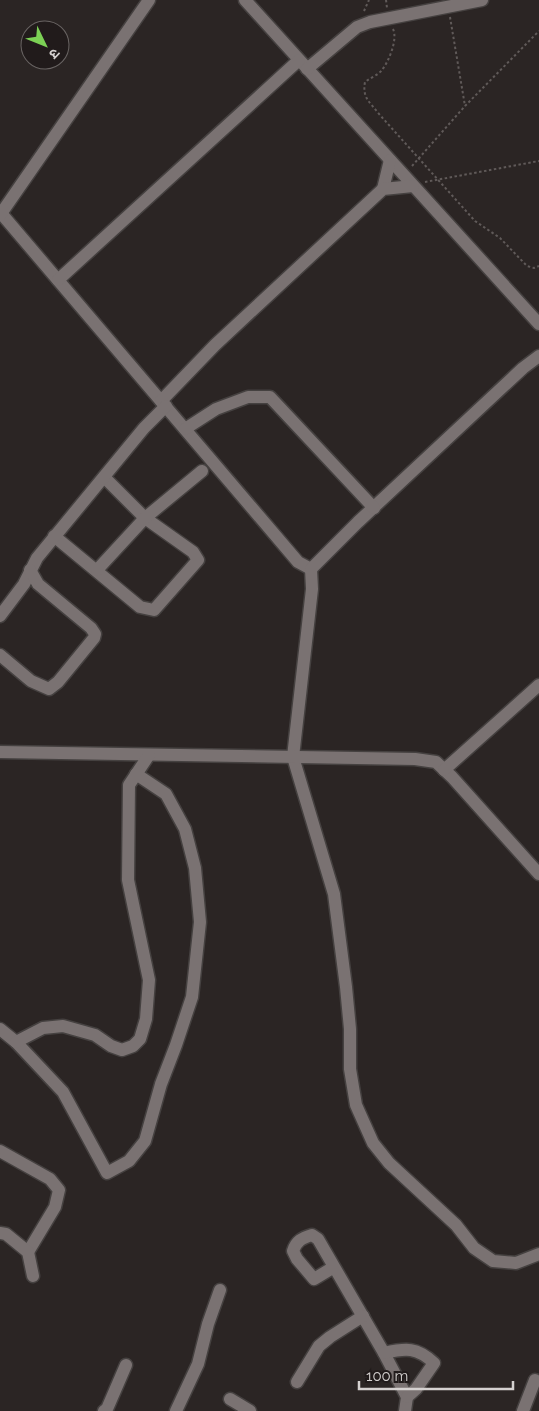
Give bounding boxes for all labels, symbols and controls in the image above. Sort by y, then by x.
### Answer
north arrow [20,20,70,70]
text: उ [45,45,63,63]
scale bar [359,1358,513,1390]
text: 100 m [366,1367,408,1385]

